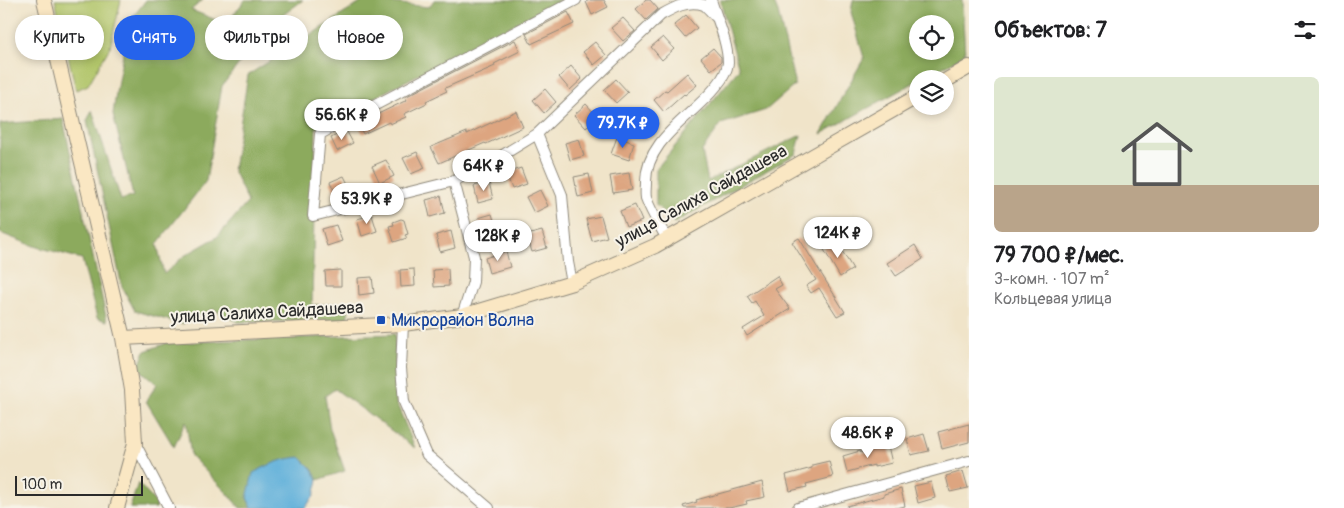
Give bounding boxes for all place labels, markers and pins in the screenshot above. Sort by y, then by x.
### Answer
pin: 56.6K ₽ [296,98,388,141]
pin: 79.7K ₽ [577,106,669,149]
pin: 64K ₽ [449,150,519,192]
pin: 53.9K ₽ [321,182,413,225]
pin: 124K ₽ [797,216,879,259]
pin: 128K ₽ [457,220,539,262]
place label: Микрорайон Волна [391,309,534,332]
marker: Микрорайон Волна [375,314,387,326]
pin: 48.6K ₽ [822,416,914,459]

